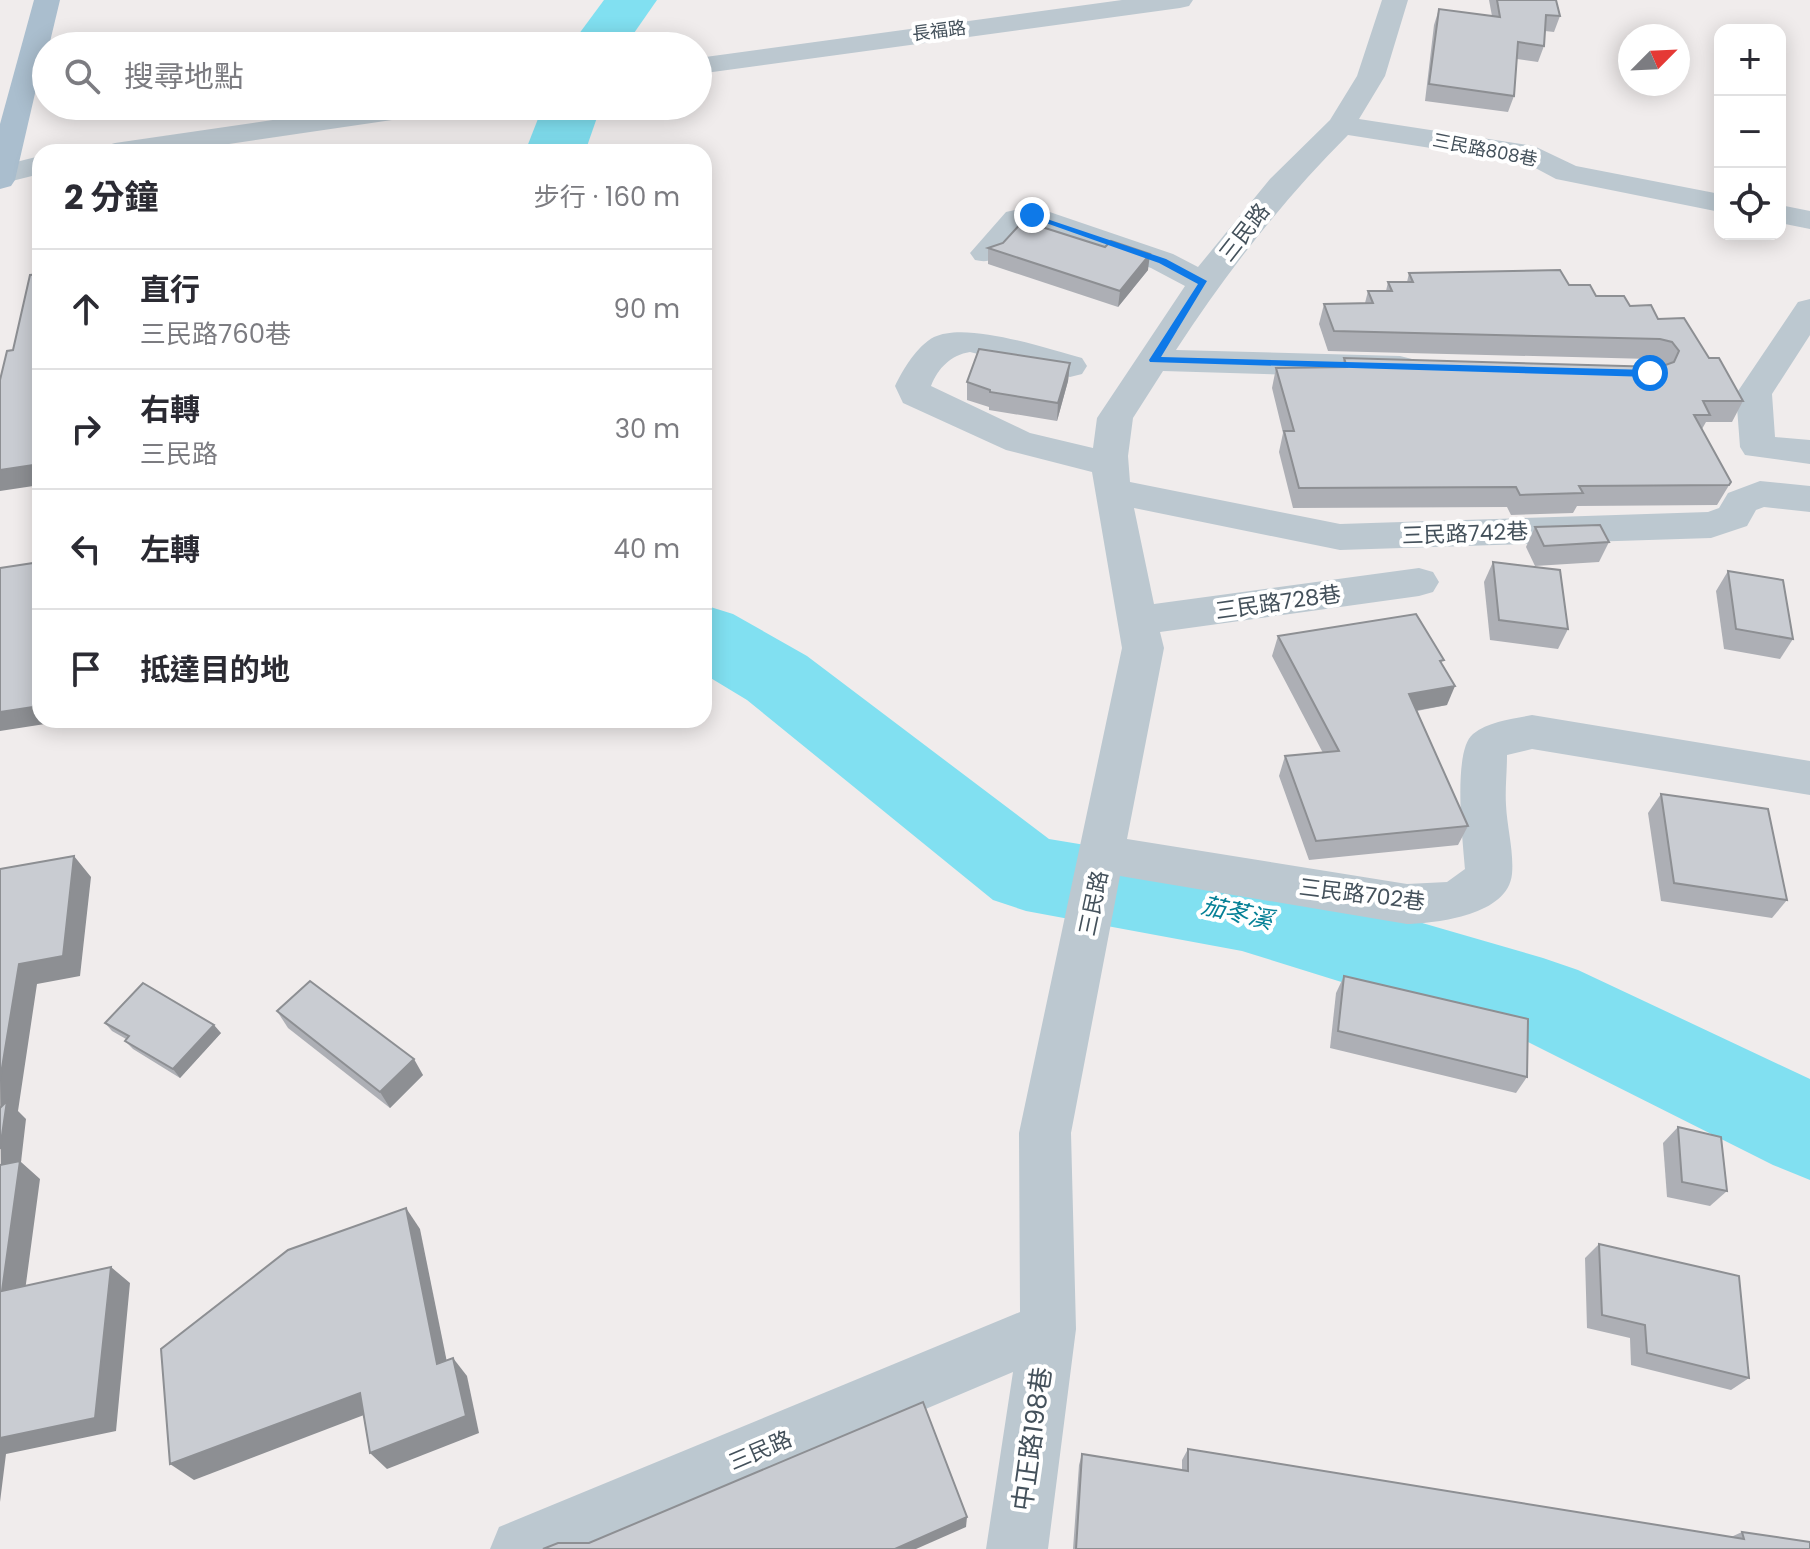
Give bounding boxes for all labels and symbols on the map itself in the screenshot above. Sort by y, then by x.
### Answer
street label: 長福路 [911,15,967,46]
north arrow [1618,24,1690,96]
street label: 三民路808巷 [1431,127,1540,172]
route end [1014,197,1050,233]
street label: 三民路 [1212,197,1277,268]
route start [1632,355,1668,391]
street label: 三民路742巷 [1401,516,1529,551]
street label: 三民路728巷 [1213,578,1343,627]
street label: 三民路 [1071,868,1116,939]
street label: 三民路702巷 [1297,871,1427,918]
water label: 茄苳溪 [1198,888,1279,937]
street label: 中正路198巷 [1004,1365,1060,1513]
street label: 三民路 [724,1423,797,1478]

